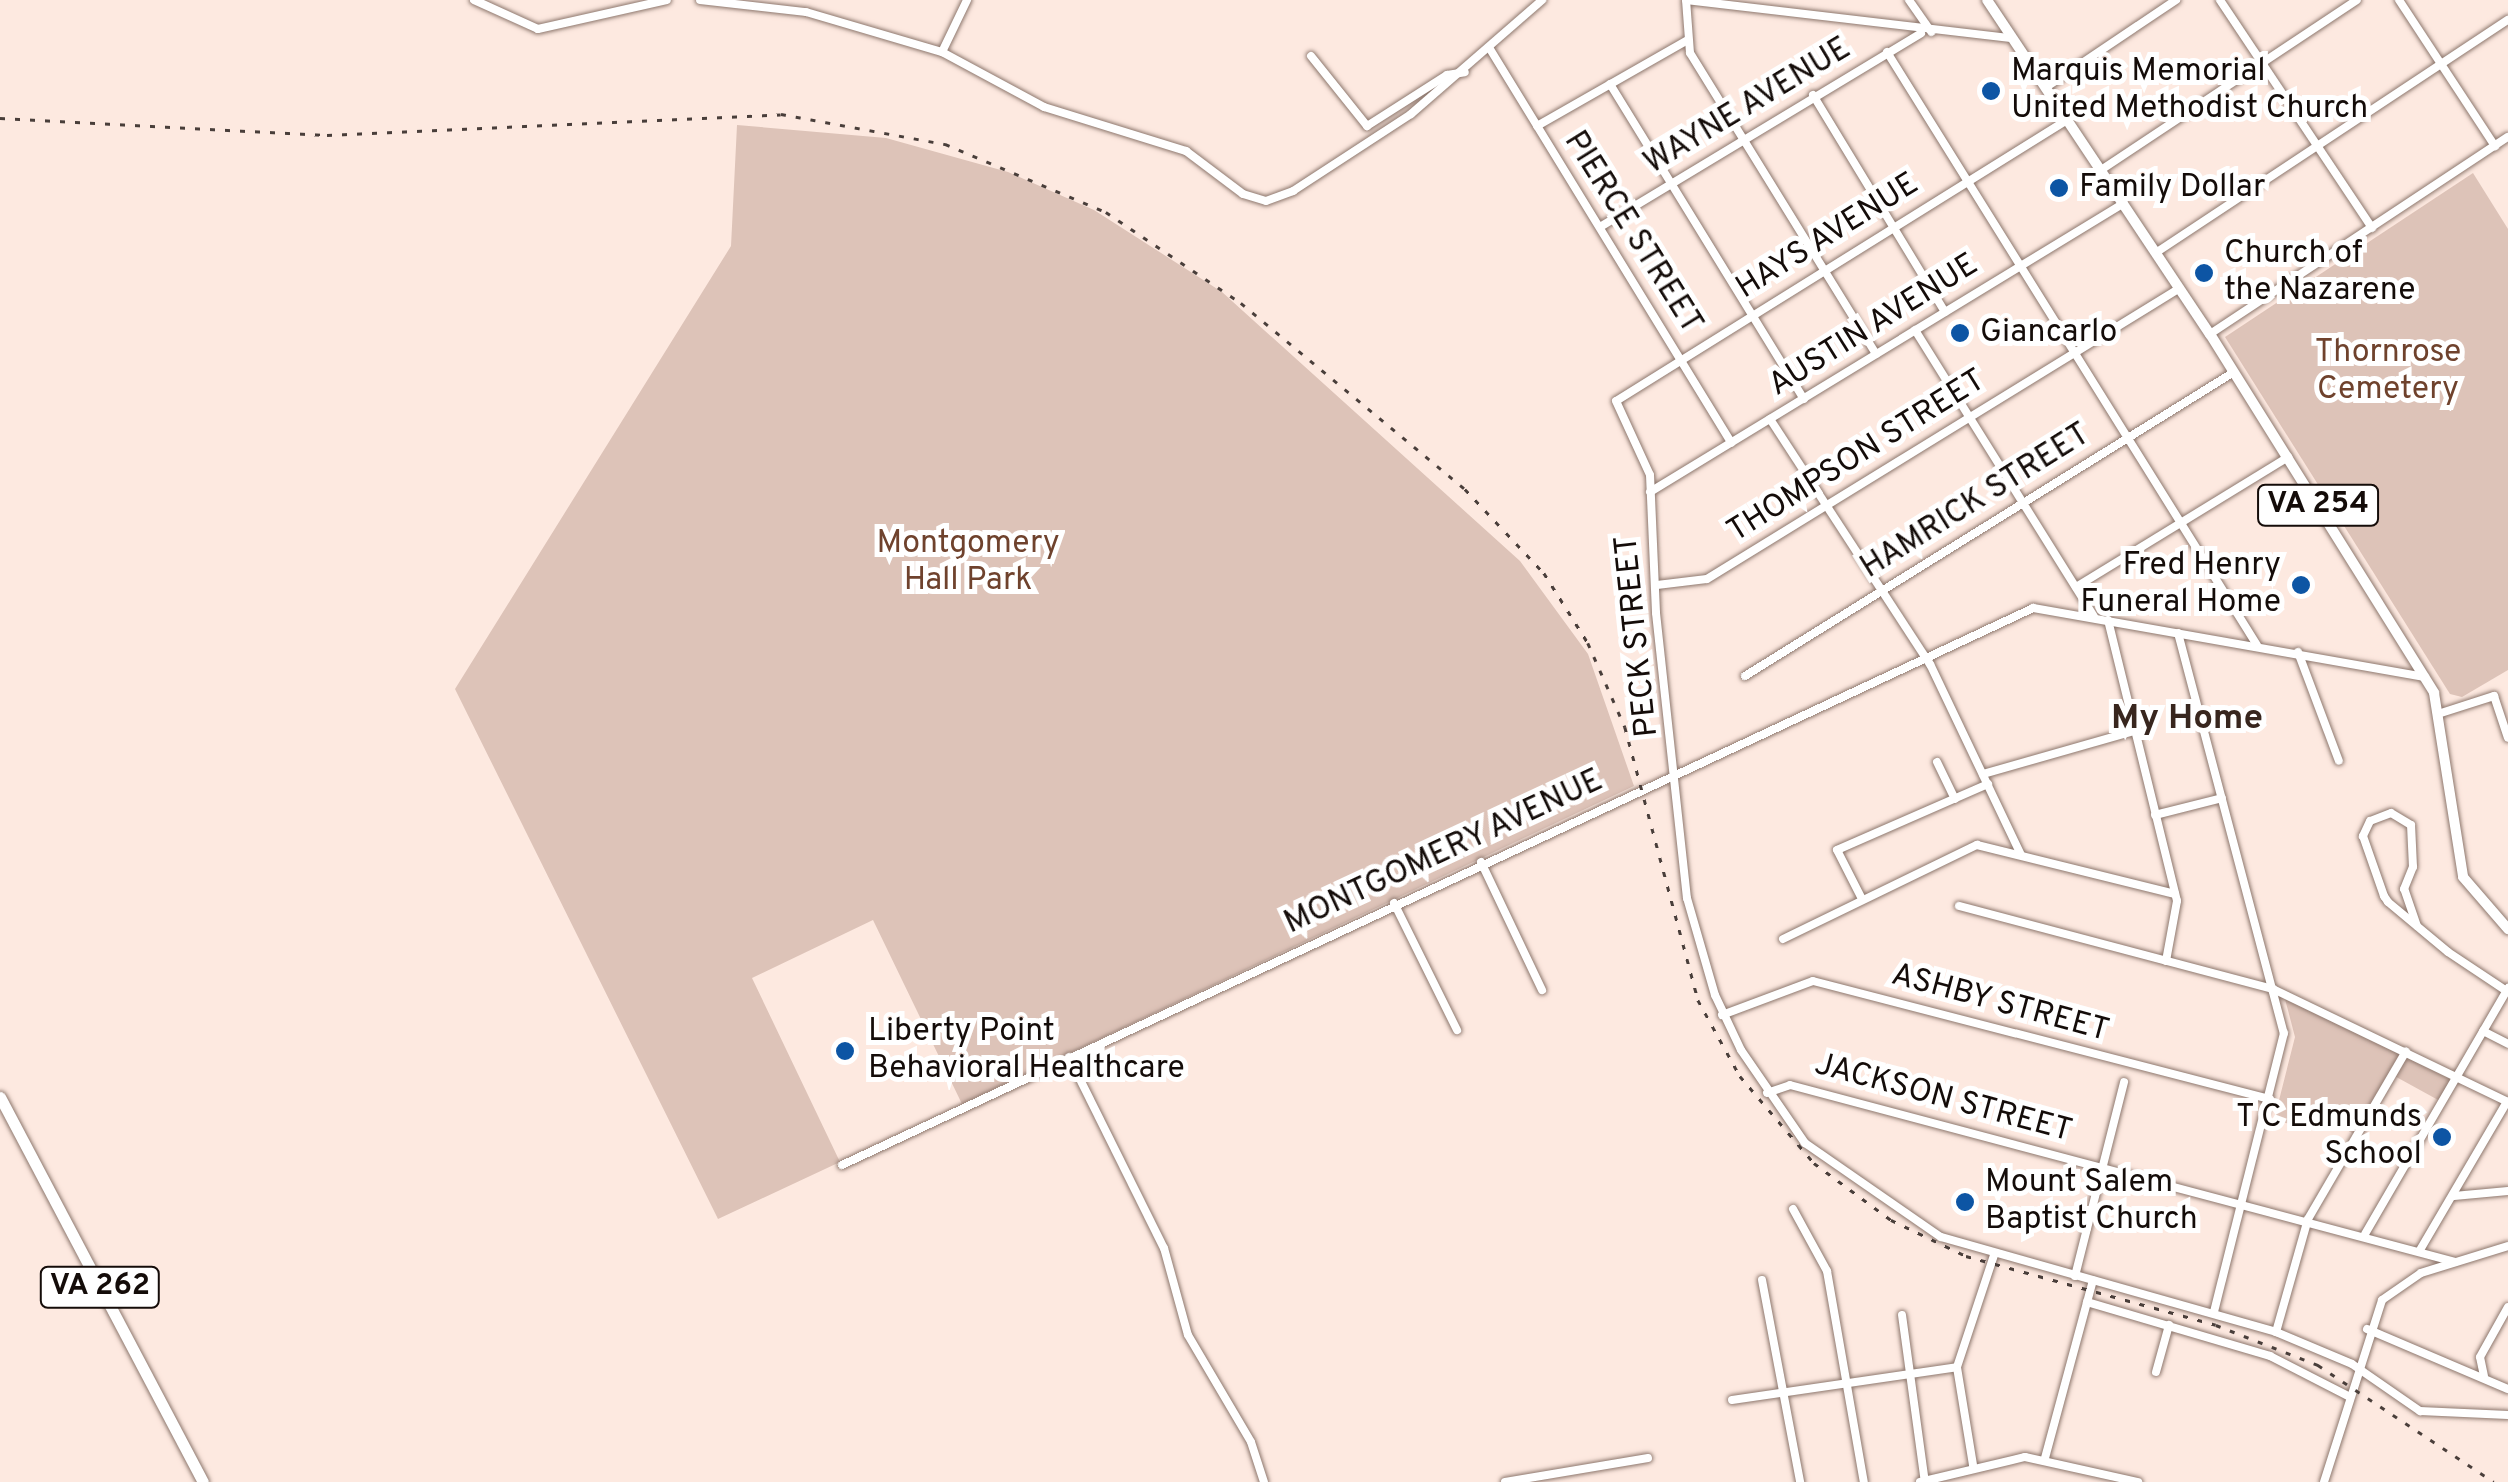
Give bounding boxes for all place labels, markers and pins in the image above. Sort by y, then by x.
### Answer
place label: Marquis Memorial United Methodist Church [2011,54,2368,129]
marker: Marquis Memorial United Methodist Church [1980,80,2002,102]
place label: Family Dollar [2079,169,2266,207]
marker: Family Dollar [2048,177,2070,199]
place label: Church of the Nazarene [2224,236,2416,311]
marker: Church of the Nazarene [2193,262,2215,284]
place label: Giancarlo [1980,314,2117,352]
marker: Giancarlo [1949,322,1971,344]
place label: Fred Henry Funeral Home [2080,548,2281,623]
marker: Fred Henry Funeral Home [2290,574,2312,596]
place label: Liberty Point Behavioral Healthcare [868,1014,1185,1089]
marker: Liberty Point Behavioral Healthcare [832,1038,858,1064]
place label: T C Edmunds School [2235,1100,2422,1175]
marker: T C Edmunds School [2431,1126,2453,1148]
place label: Mount Salem Baptist Church [1985,1165,2198,1240]
marker: Mount Salem Baptist Church [1954,1191,1976,1213]

